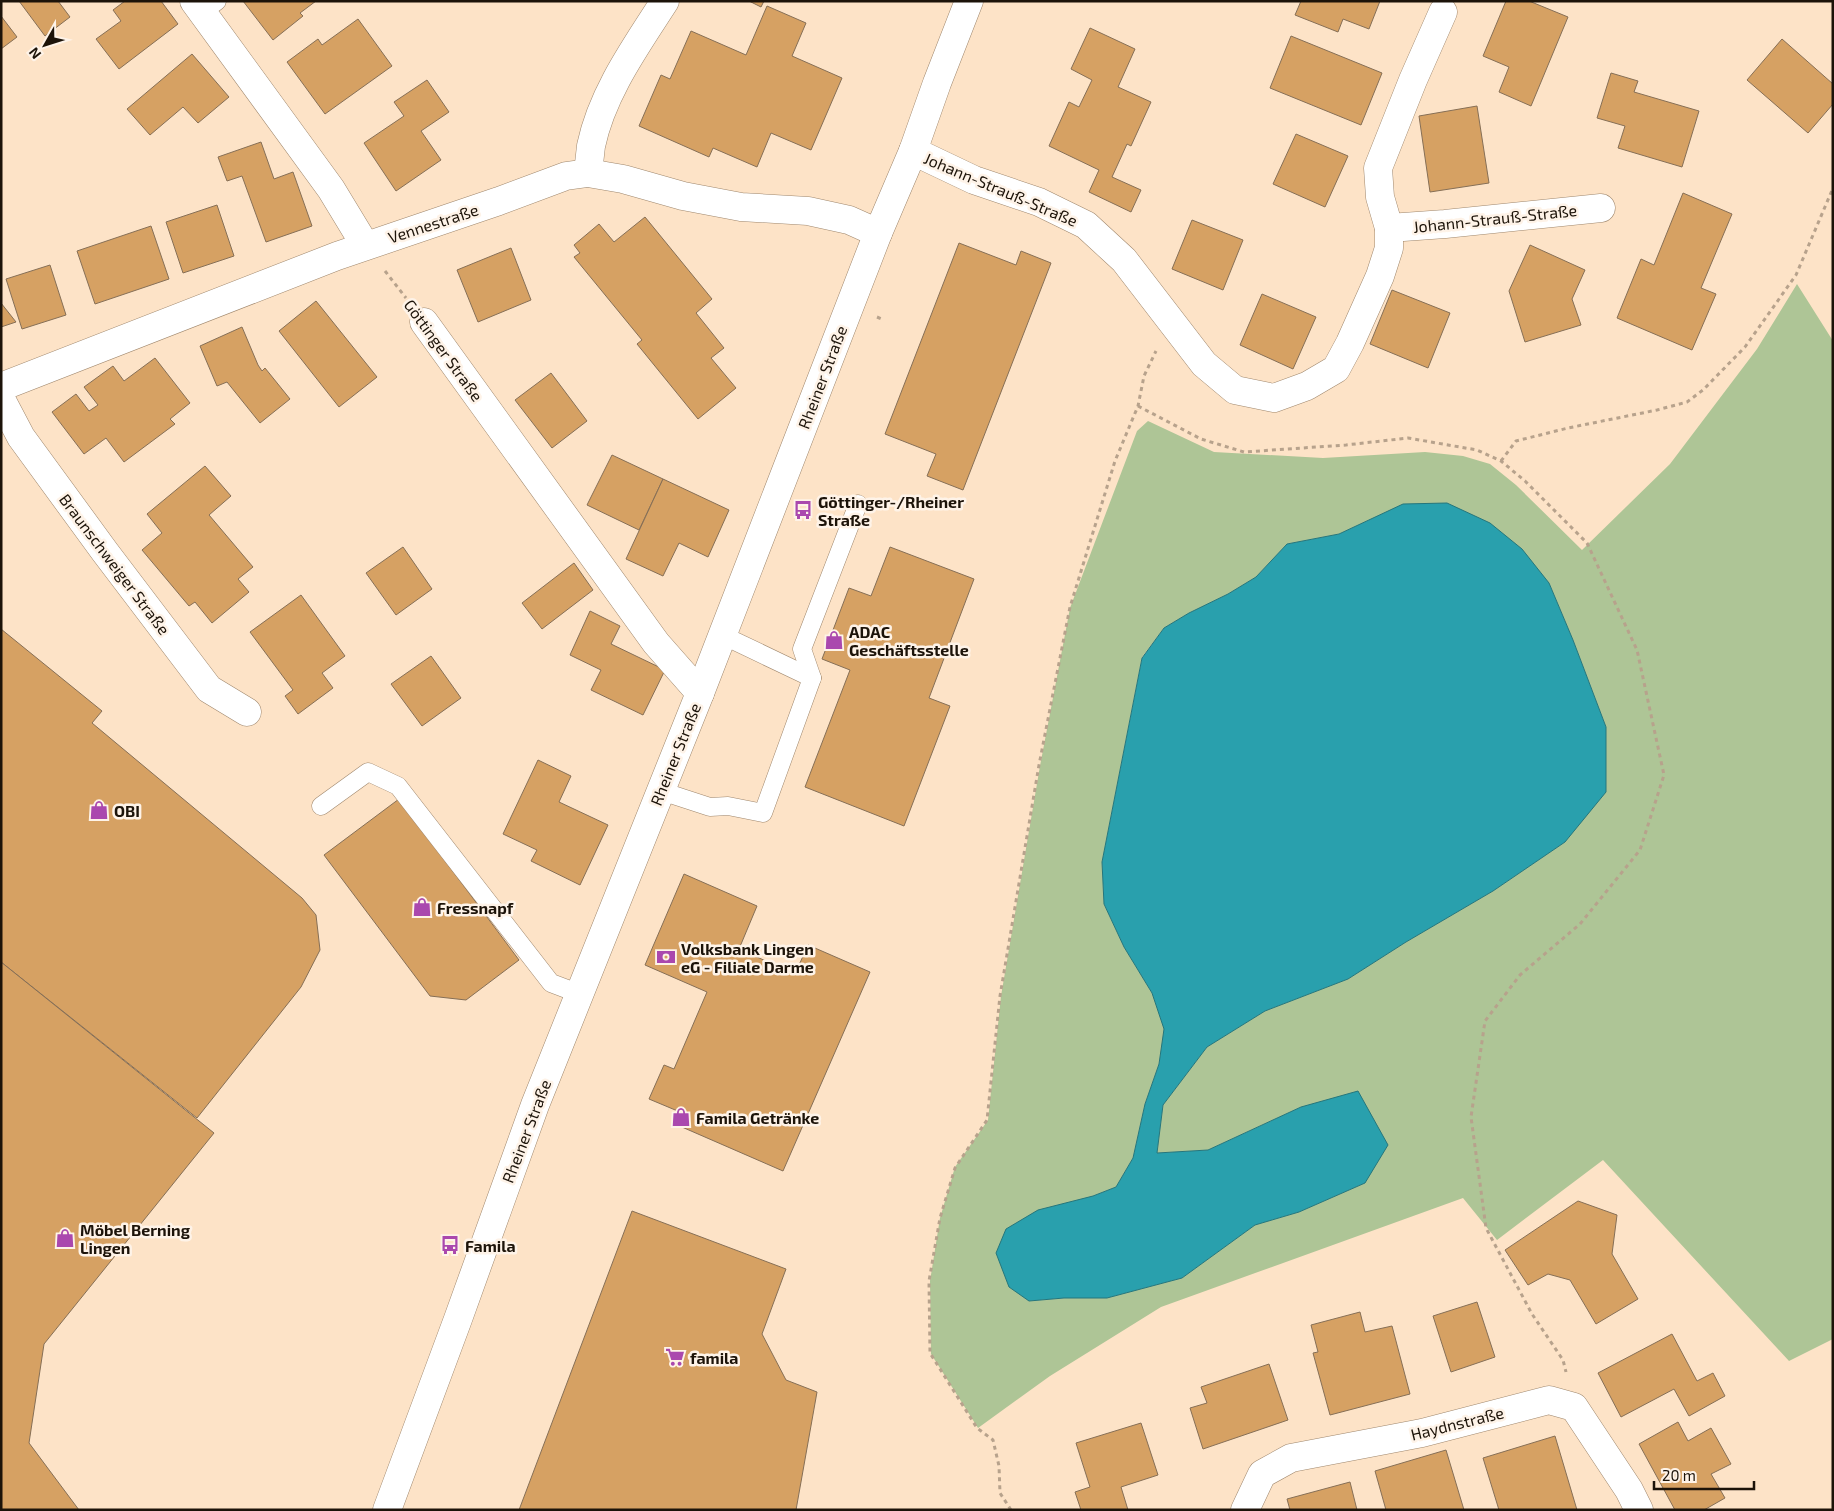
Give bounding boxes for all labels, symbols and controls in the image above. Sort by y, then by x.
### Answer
north arrow [20,20,70,70]
text: N [25,44,44,63]
street label: Johann-Strauß-Straße [921,148,1081,230]
street label: Vennestraße [385,199,481,247]
street label: Johann-Strauß-Straße [1412,200,1578,236]
street label: Göttinger Straße [401,295,487,405]
street label: Rheiner Straße [794,323,850,431]
street label: Braunschweiger Straße [56,490,174,638]
place label: Göttinger-/Rheiner Straße [818,492,964,529]
bus stop icon: Göttinger-/Rheiner Straße [792,499,814,521]
place label: ADAC Geschäftsstelle [849,622,969,659]
shop icon: ADAC Geschäftsstelle [823,629,845,651]
street label: Rheiner Straße [646,700,704,808]
shop icon: OBI [88,799,110,821]
place label: OBI [114,801,140,820]
shop icon: Fressnapf [411,896,433,918]
place label: Fressnapf [437,898,514,917]
place label: Volksbank Lingen eG - Filiale Darme [681,939,814,976]
bank icon: Volksbank Lingen eG - Filiale Darme [655,946,677,968]
street label: Rheiner Straße [498,1077,554,1185]
shop icon: Famila Getränke [670,1106,692,1128]
place label: Famila Getränke [696,1108,819,1127]
place label: Möbel Berning Lingen [80,1220,191,1257]
shop icon: Möbel Berning Lingen [54,1227,76,1249]
bus stop icon: Famila [439,1234,461,1256]
place label: Famila [465,1236,516,1255]
supermarket icon: famila [664,1346,686,1368]
place label: famila [690,1348,738,1367]
street label: Haydnstraße [1409,1402,1505,1444]
scale bar [1654,1458,1754,1490]
text: 20 m [1662,1466,1696,1484]

